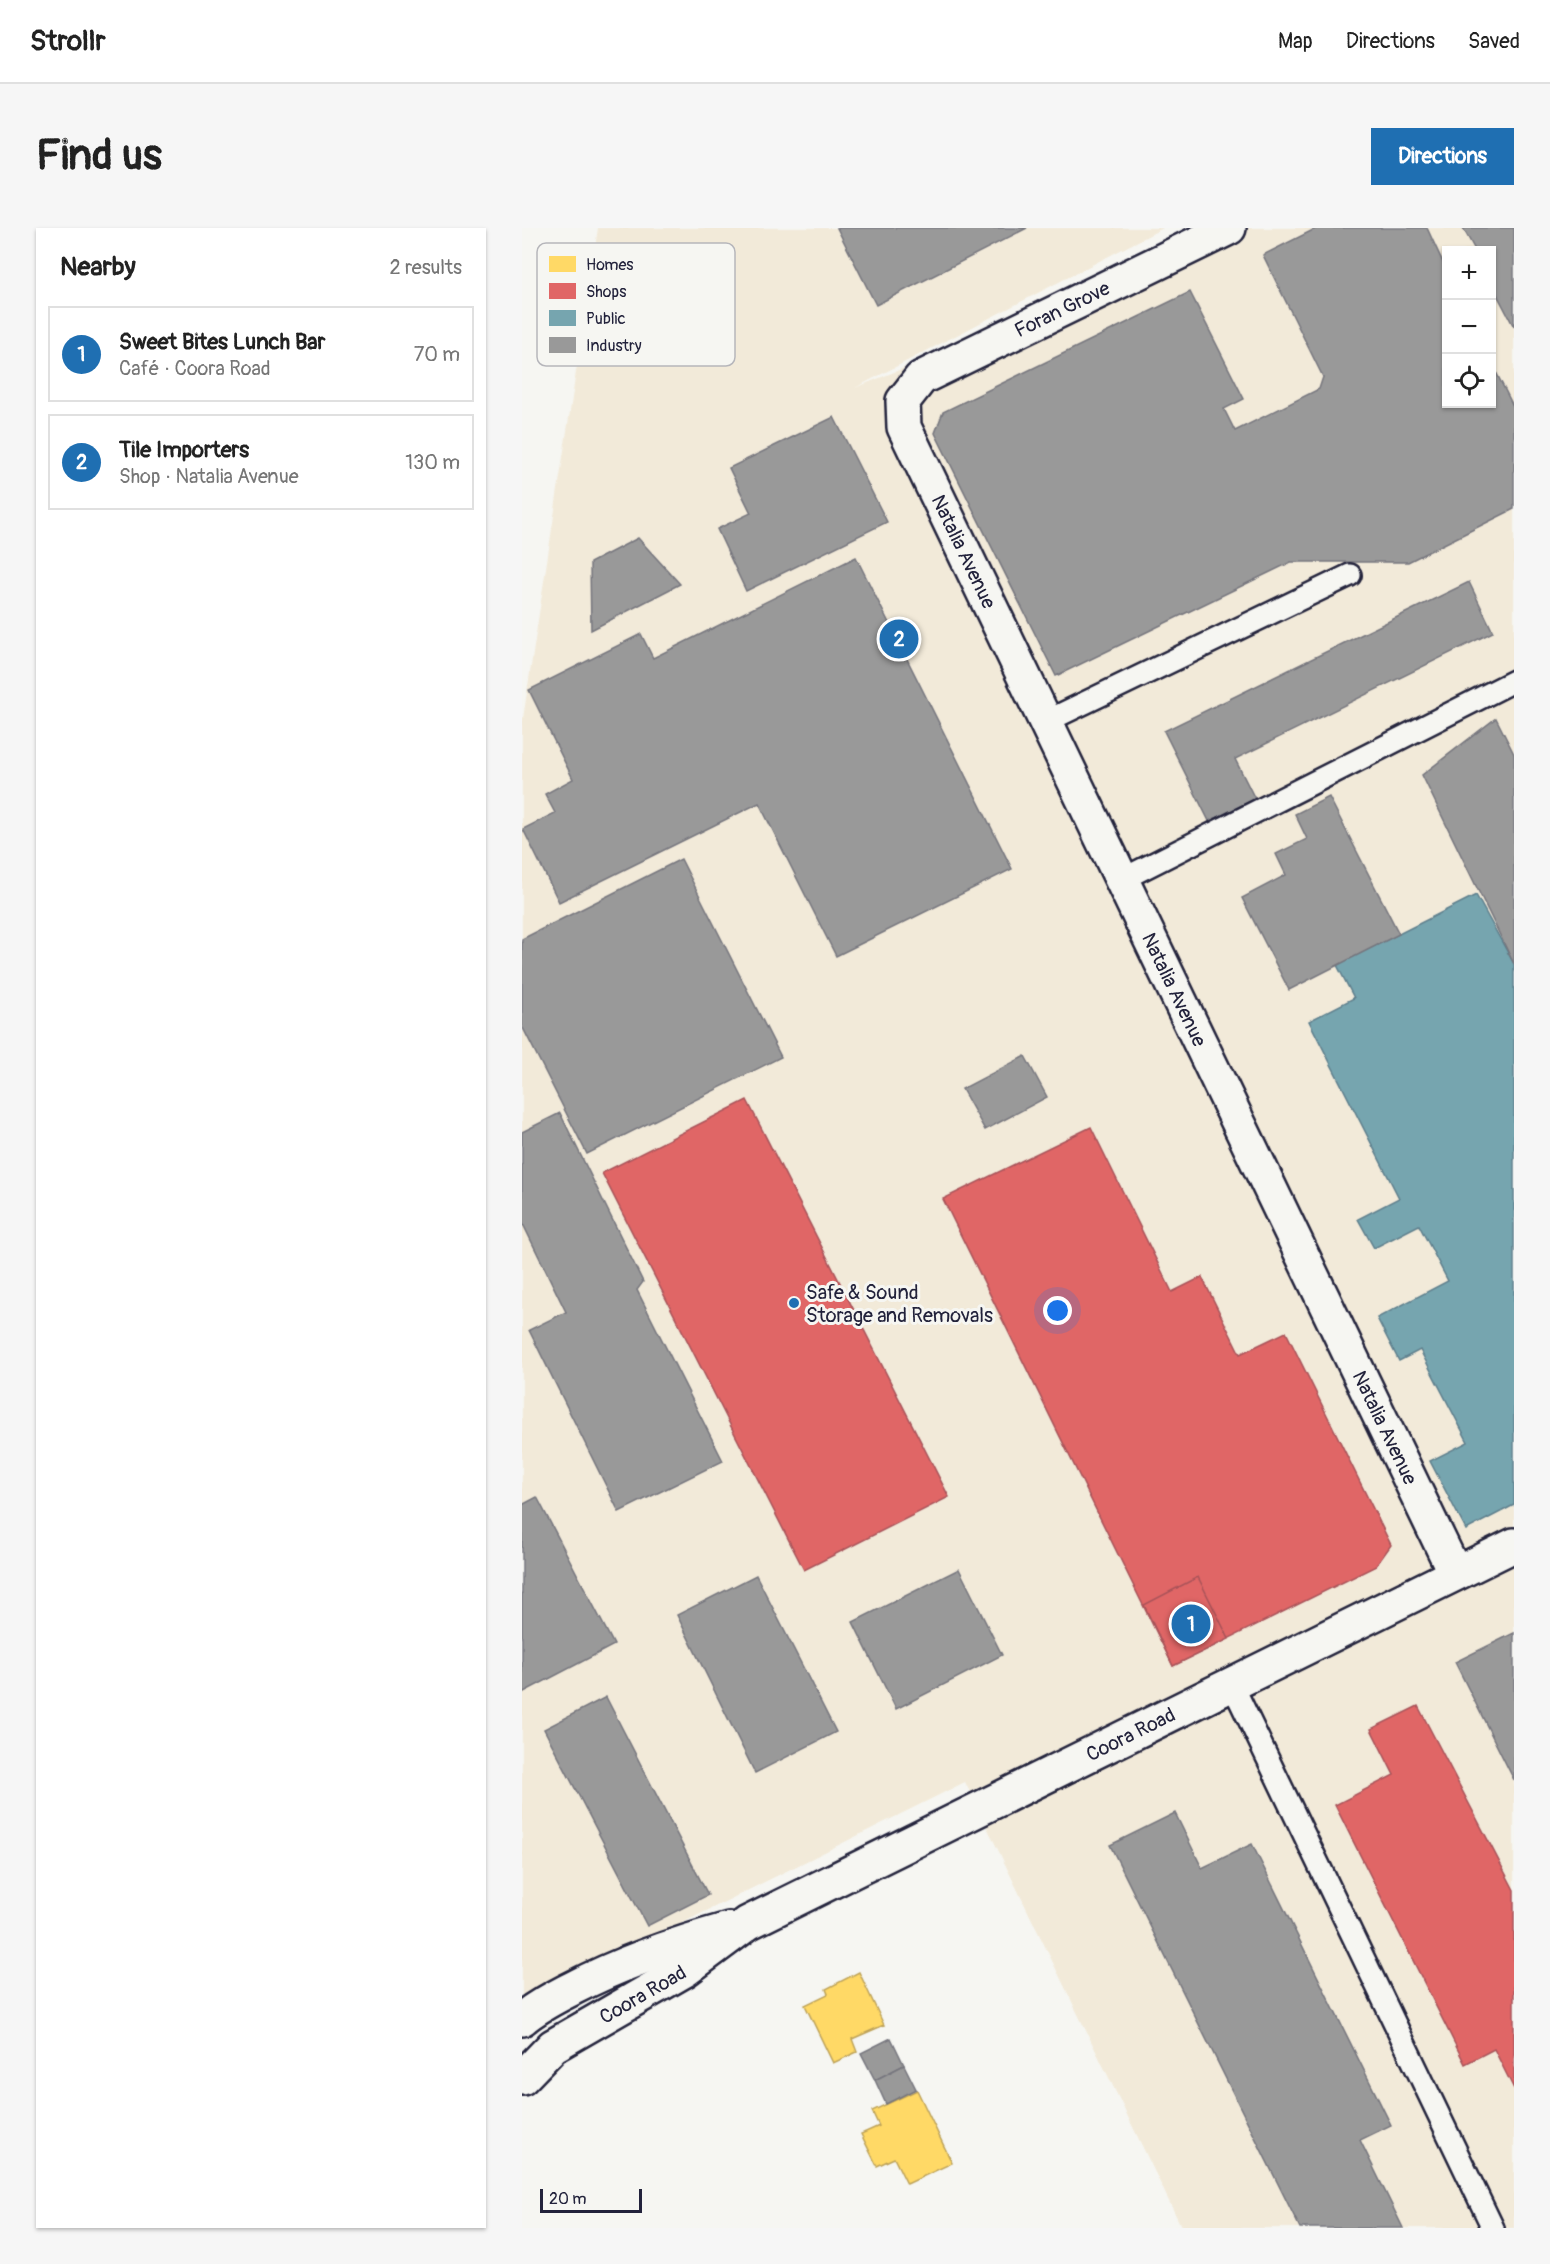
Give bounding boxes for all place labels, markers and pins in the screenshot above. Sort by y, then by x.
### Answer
pin: 2 [880,616,919,662]
place label: Safe & Sound Storage and Removals [806,1280,993,1328]
marker: Safe & Sound Storage and Removals [787,1296,801,1310]
pin: 1 [1172,1602,1210,1646]

